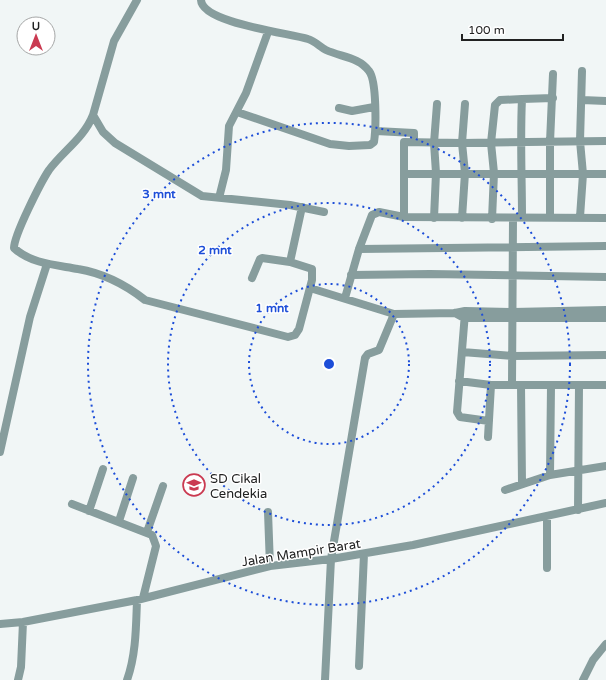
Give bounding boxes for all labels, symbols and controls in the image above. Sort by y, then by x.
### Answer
north arrow [16,16,56,56]
scale bar [462,16,563,42]
text: U [32,20,40,33]
text: 100 m [468,23,505,37]
text: 3 mnt [142,187,176,201]
text: 2 mnt [198,243,232,257]
text: 1 mnt [255,301,289,315]
centre of rings [322,357,336,371]
place label: SD Cikal Cendekia [210,471,267,502]
school or university icon: SD Cikal Cendekia [181,472,207,498]
street label: Jalan Mampir Barat [241,536,362,570]

